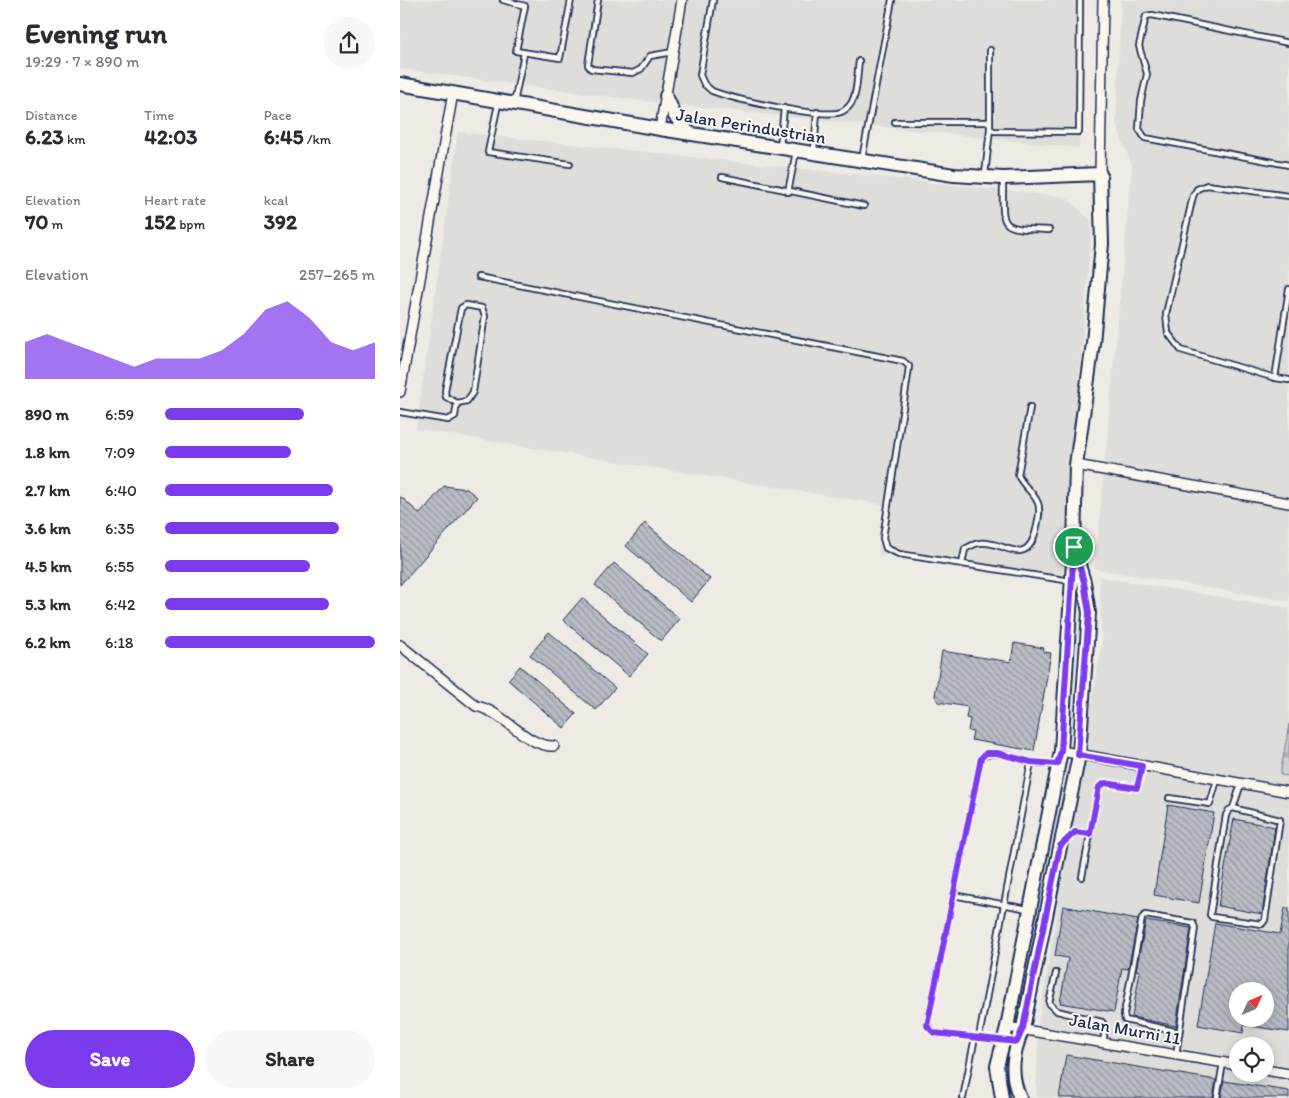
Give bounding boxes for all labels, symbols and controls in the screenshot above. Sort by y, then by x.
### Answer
text: Evening run [25,16,167,50]
button: share [323,17,375,69]
text: 19:29 · 7 × 890 m [25,52,140,71]
street label: Jalan Perindustrian [674,103,828,149]
text: Distance [25,107,77,124]
text: Time [144,107,174,124]
text: Pace [264,107,292,124]
text: 6.23 [25,124,64,149]
text: 42:03 [144,124,198,149]
text: 6:45 [264,124,304,149]
text: km [64,131,85,148]
text: /km [304,131,331,148]
text: Elevation [25,192,81,209]
text: Heart rate [144,192,206,209]
text: kcal [264,192,289,209]
text: 70 [25,209,48,234]
text: 152 [144,209,176,234]
text: 392 [264,209,297,234]
text: m [48,216,63,233]
text: bpm [176,216,205,233]
text: Elevation [25,265,89,284]
text: 257–265 m [299,265,375,284]
text: 890 m [25,405,69,424]
text: 6:59 [105,405,134,424]
text: 1.8 km [25,443,70,462]
text: 7:09 [105,443,135,462]
text: 2.7 km [25,481,70,500]
text: 6:40 [105,481,137,500]
text: 3.6 km [25,519,71,538]
text: 6:35 [105,519,135,538]
pin [1053,526,1095,568]
icon: arrive [1060,533,1088,561]
text: 4.5 km [25,557,72,576]
text: 6:55 [105,557,134,576]
text: 5.3 km [25,595,71,614]
text: 6:42 [105,595,135,614]
text: 6.2 km [25,633,71,652]
text: 6:18 [105,633,134,652]
north arrow [1229,982,1274,1028]
map controls [1229,982,1274,1082]
street label: Jalan Murni 11 [1068,1008,1182,1050]
button: Save [25,1030,195,1088]
button: Share [205,1030,375,1088]
button: locate [1229,1037,1274,1082]

